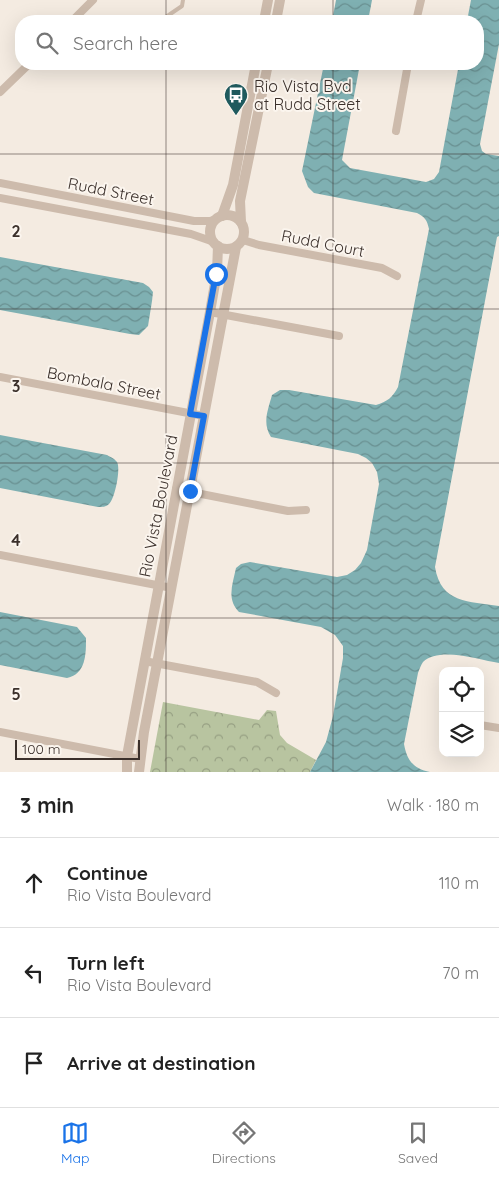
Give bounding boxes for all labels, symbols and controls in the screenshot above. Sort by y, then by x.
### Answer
search box [15,15,484,70]
icon: search [33,29,61,57]
text: Search here [73,31,178,55]
place label: Rio Vista Bvd at Rudd Street [254,76,361,114]
bus stop icon: Rio Vista Bvd at Rudd Street [223,82,249,116]
street label: Rudd Street [66,173,156,209]
text: 2 [11,221,21,241]
street label: Rudd Court [280,225,366,261]
route start [205,263,228,286]
street label: Bombala Street [45,362,163,404]
text: 3 [12,376,20,396]
street label: Rio Vista Boulevard [134,433,182,579]
route end [179,480,202,503]
text: 4 [11,530,21,550]
map controls [439,667,484,757]
button: locate [439,667,484,712]
text: 5 [11,684,21,704]
button: layers [439,712,484,757]
scale bar [15,737,140,760]
text: 100 m [22,740,60,758]
text: 3 min [20,792,74,818]
text: Walk · 180 m [387,795,479,815]
text: Continue [67,861,148,885]
icon: ahead [20,869,48,897]
text: 110 m [439,873,479,893]
text: Rio Vista Boulevard [67,885,212,905]
text: Turn left [67,951,145,975]
icon: left [20,959,48,987]
text: 70 m [442,963,479,983]
text: Rio Vista Boulevard [67,975,212,995]
icon: arrive [20,1049,48,1077]
text: Arrive at destination [67,1051,256,1075]
tab: Map [61,1119,90,1167]
tab: Directions [212,1119,276,1167]
tab: Saved [398,1119,438,1167]

